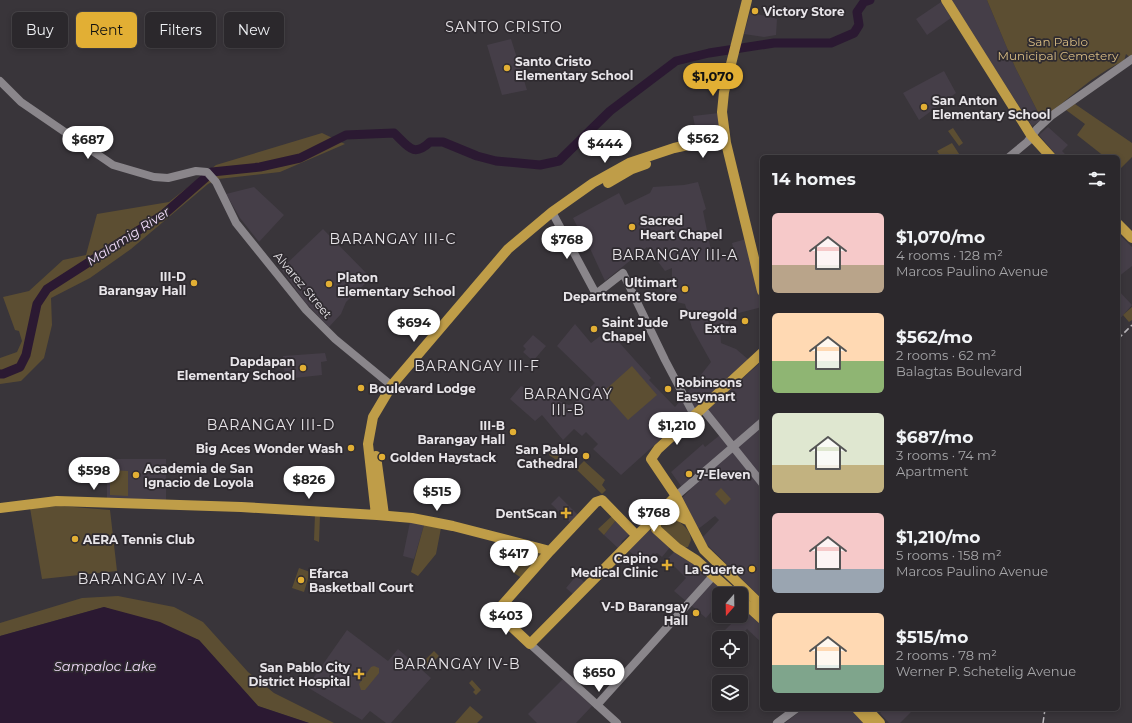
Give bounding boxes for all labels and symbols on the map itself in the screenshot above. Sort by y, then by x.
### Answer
place label: Victory Store [762,4,845,19]
marker: Victory Store [750,6,760,16]
district label: SANTO CRISTO [445,18,563,36]
park label: San Pablo Municipal Cemetery [998,34,1119,63]
place label: Santo Cristo Elementary School [515,54,633,83]
marker: Santo Cristo Elementary School [502,63,512,73]
pin: $1,070 [680,63,746,97]
place label: San Anton Elementary School [932,93,1050,122]
marker: San Anton Elementary School [919,102,929,112]
pin: $562 [679,125,727,159]
pin: $687 [64,126,112,160]
pin: $444 [581,130,629,164]
water label: Malamig River [83,203,173,269]
place label: Sacred Heart Chapel [640,213,722,242]
marker: Sacred Heart Chapel [627,222,637,232]
pin: $768 [543,226,591,260]
district label: BARANGAY III-C [330,230,456,248]
district label: BARANGAY III-A [612,246,738,264]
street label: Alvarez Street [271,249,335,322]
place label: III-D Barangay Hall [98,269,186,298]
place label: Platon Elementary School [337,270,455,299]
place label: Ultimart Department Store [563,275,678,304]
marker: III-D Barangay Hall [189,278,199,288]
marker: Platon Elementary School [324,279,334,289]
marker: Ultimart Department Store [680,284,690,294]
place label: Puregold Extra [679,307,737,336]
pin: $694 [390,309,438,343]
place label: Saint Jude Chapel [602,315,669,344]
marker: Puregold Extra [740,316,750,326]
marker: Saint Jude Chapel [589,324,599,334]
place label: Dapdapan Elementary School [177,354,295,383]
district label: BARANGAY III-F [414,357,540,375]
marker: Dapdapan Elementary School [298,363,308,373]
place label: Robinsons Easymart [676,375,742,404]
place label: Boulevard Lodge [369,381,476,396]
marker: Boulevard Lodge [356,383,366,393]
marker: Robinsons Easymart [663,384,673,394]
district label: BARANGAY III-B [523,385,613,419]
pin: $1,210 [644,412,710,446]
district label: BARANGAY III-D [207,416,335,434]
place label: III-B Barangay Hall [417,418,505,447]
marker: III-B Barangay Hall [508,427,518,437]
place label: Big Aces Wonder Wash [196,441,343,456]
place label: San Pablo Cathedral [515,442,578,471]
marker: Big Aces Wonder Wash [346,443,356,453]
place label: Golden Haystack [390,450,496,465]
marker: San Pablo Cathedral [581,451,591,461]
marker: Golden Haystack [377,452,387,462]
pin: $598 [70,457,118,491]
place label: Academia de San Ignacio de Loyola [143,461,254,490]
pin: $826 [285,466,333,500]
place label: 7-Eleven [697,467,750,482]
marker: 7-Eleven [684,469,694,479]
marker: Academia de San Ignacio de Loyola [131,470,141,480]
pin: $515 [413,478,461,512]
pin: $768 [630,499,678,533]
place label: DentScan [496,506,557,521]
marker: DentScan [560,507,572,519]
place label: AERA Tennis Club [82,532,195,547]
marker: AERA Tennis Club [70,534,80,544]
pin: $417 [490,540,538,574]
place label: Capino Medical Clinic [571,551,658,580]
marker: Capino Medical Clinic [661,559,673,571]
place label: La Suerte [684,562,744,577]
marker: La Suerte [747,564,757,574]
place label: Efarca Basketball Court [309,566,414,595]
district label: BARANGAY IV-A [78,570,204,588]
marker: Efarca Basketball Court [296,575,306,585]
north arrow [712,587,748,623]
place label: V-D Barangay Hall [601,599,689,628]
pin: $403 [482,602,530,636]
marker: V-D Barangay Hall [691,608,701,618]
district label: BARANGAY IV-B [393,655,521,673]
water label: Sampaloc Lake [54,658,156,674]
pin: $650 [575,659,623,693]
place label: San Pablo City District Hospital [248,660,351,689]
marker: San Pablo City District Hospital [353,668,365,680]

